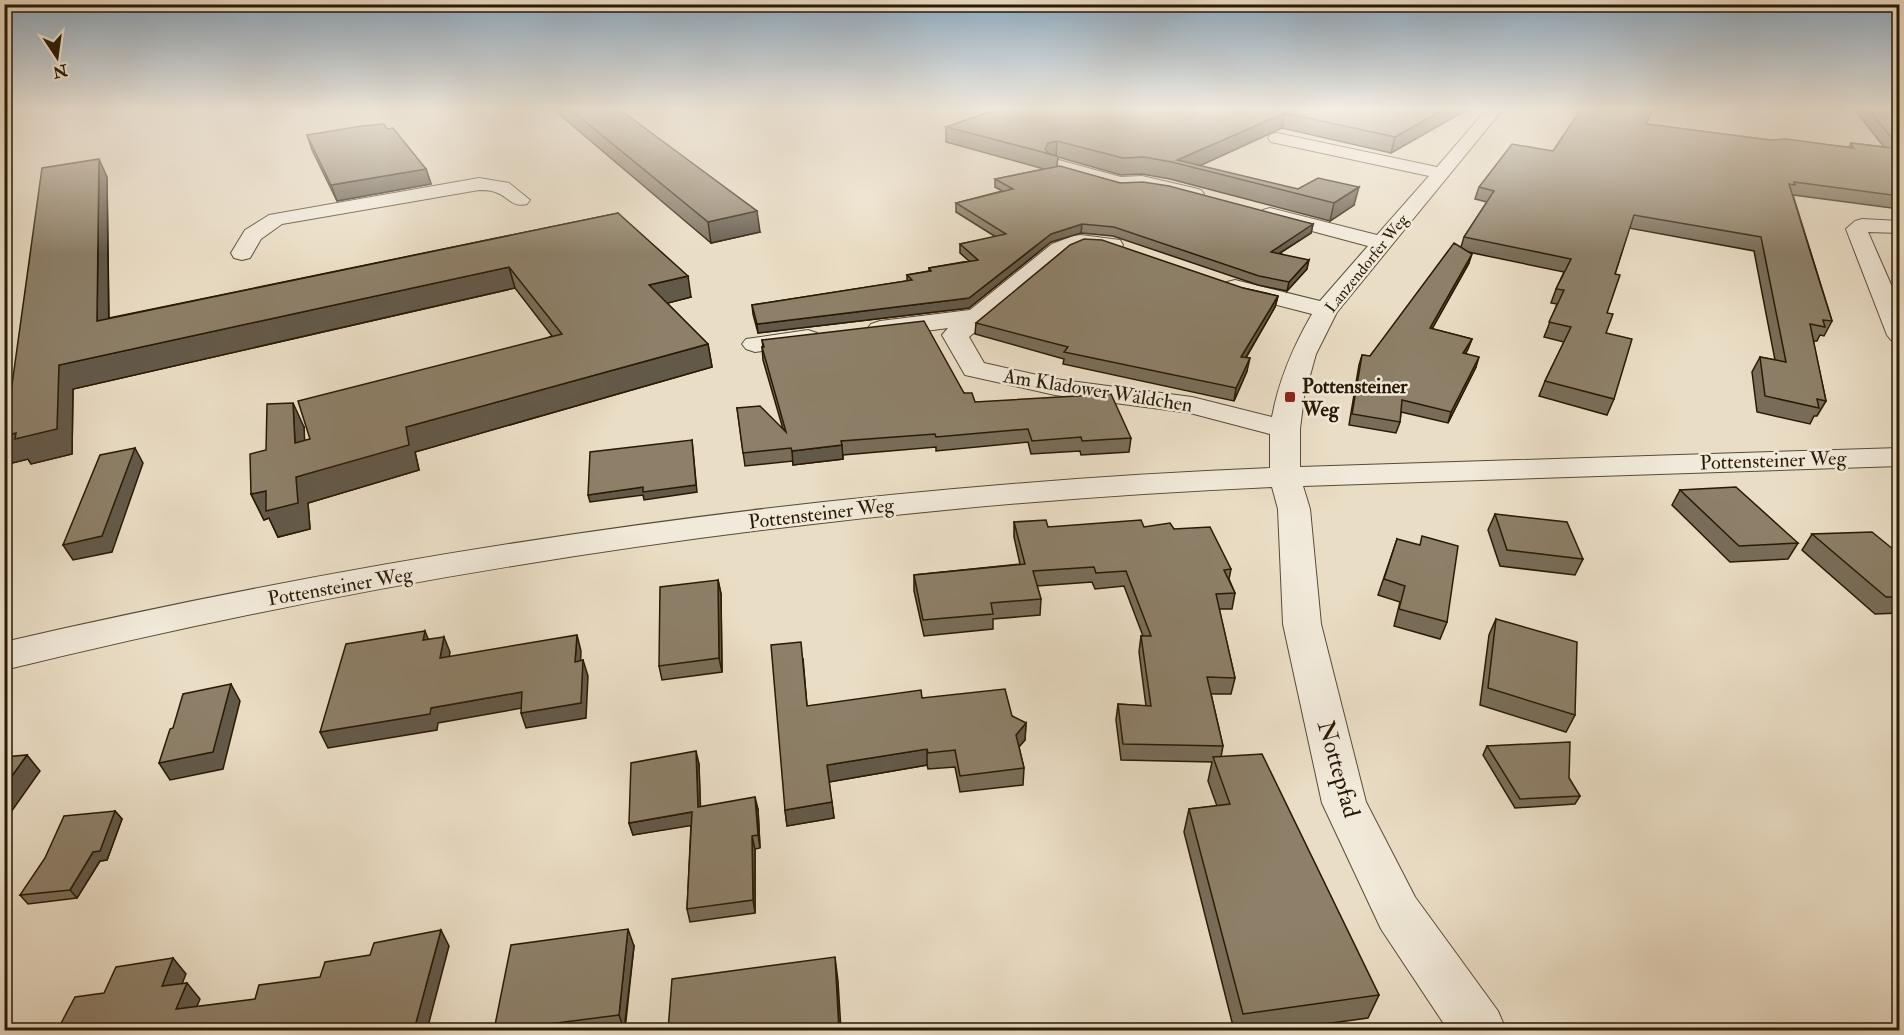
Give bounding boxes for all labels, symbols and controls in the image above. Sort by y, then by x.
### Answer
north arrow [27,27,87,87]
text: N [50,59,70,82]
street label: Lanzendorfer Weg [1321,209,1413,317]
street label: Am Kladower Wäldchen [1000,363,1194,418]
place label: Pottensteiner Weg [1301,374,1408,423]
marker: Pottensteiner Weg [1283,390,1297,404]
street label: Pottensteiner Weg [1699,445,1848,476]
street label: Pottensteiner Weg [747,492,896,535]
street label: Pottensteiner Weg [266,561,416,612]
street label: Nottepfad [1310,717,1367,821]

